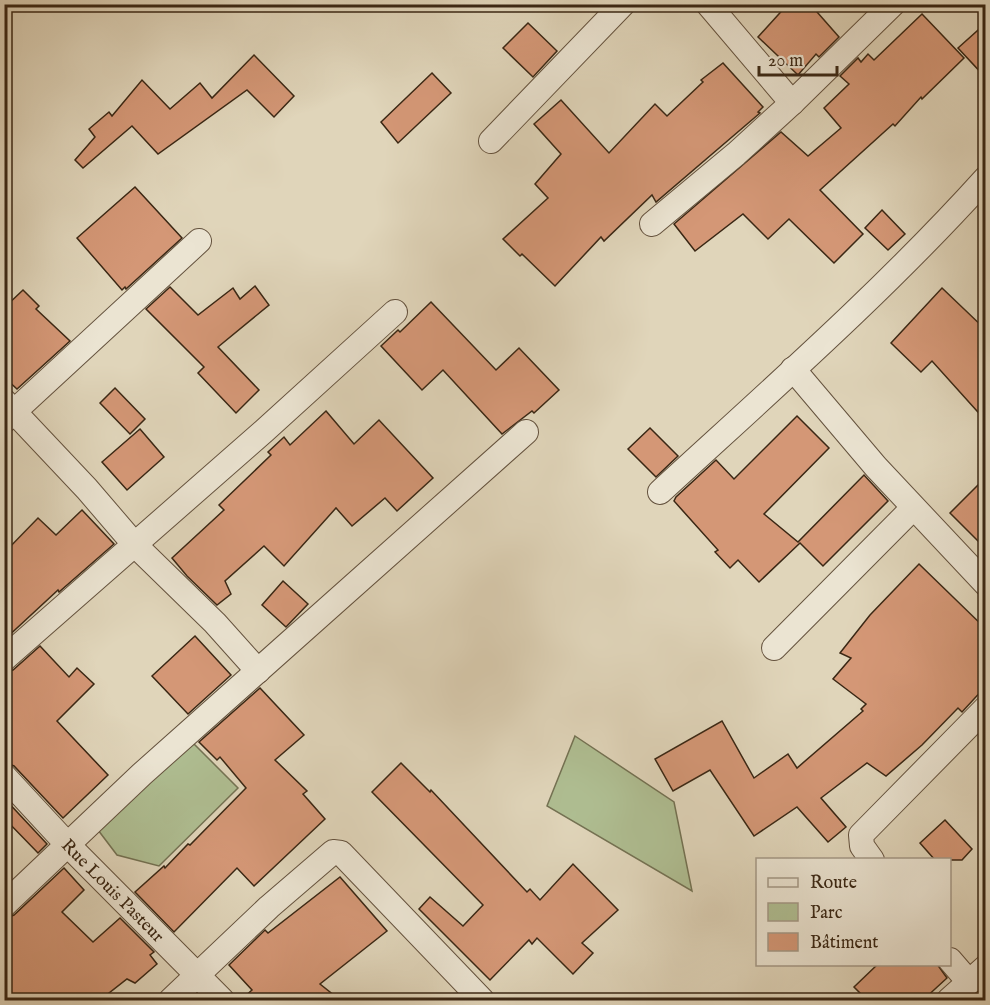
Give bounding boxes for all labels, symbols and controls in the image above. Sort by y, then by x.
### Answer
scale bar [759,39,837,77]
text: 20 m [768,50,803,73]
street label: Rue Louis Pasteur [56,835,169,948]
legend [756,858,951,966]
text: Route [810,872,857,895]
text: Parc [810,902,843,925]
text: Bâtiment [810,932,879,955]

